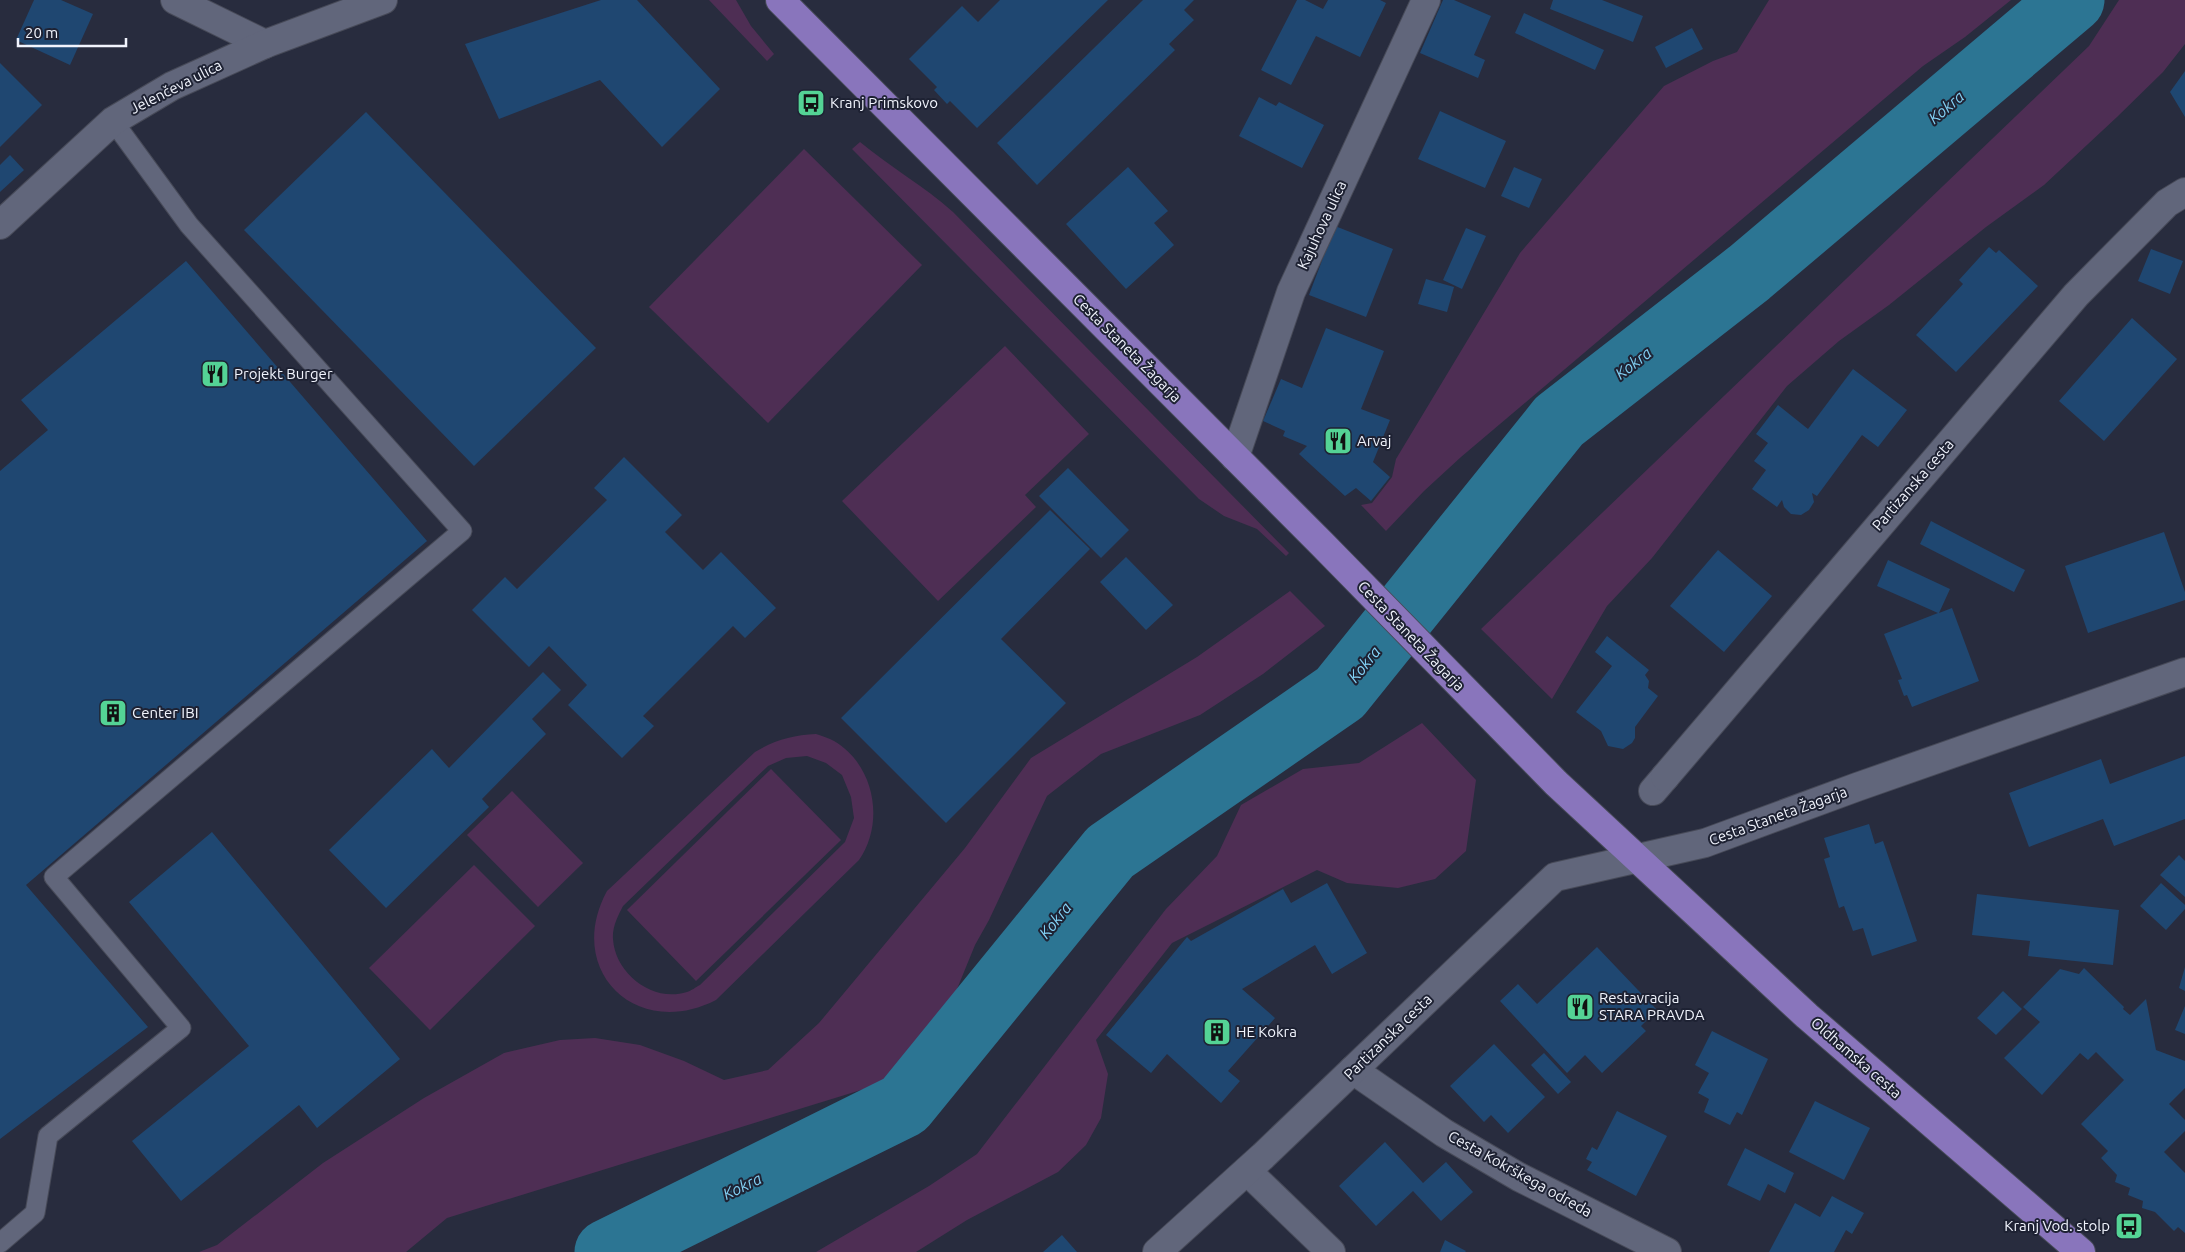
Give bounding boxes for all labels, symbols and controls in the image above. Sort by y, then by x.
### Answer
scale bar [18,15,125,47]
text: 20 m [25,24,58,41]
street label: Jelenčeva ulica [127,56,225,117]
water label: Kokra [1925,87,1968,127]
bus stop icon: Kranj Primskovo [796,88,826,118]
place label: Kranj Primskovo [830,94,938,111]
street label: Kajuhova ulica [1294,178,1349,272]
street label: Cesta Staneta Žagarja [1070,290,1185,405]
water label: Kokra [1611,343,1655,383]
restaurant icon: Projekt Burger [200,359,230,389]
place label: Projekt Burger [234,365,333,382]
restaurant icon: Arvaj [1323,426,1353,456]
place label: Arvaj [1357,432,1391,449]
street label: Partizanska cesta [1868,436,1957,534]
street label: Cesta Staneta Žagarja [1355,577,1468,694]
water label: Kokra [1344,642,1384,686]
building icon: Center IBI [98,698,128,728]
place label: Center IBI [132,704,199,721]
street label: Cesta Staneta Žagarja [1706,783,1849,848]
water label: Kokra [1035,898,1075,942]
place label: Restavracija STARA PRAVDA [1599,989,1705,1023]
street label: Partizanska cesta [1340,990,1435,1083]
restaurant icon: Restavracija STARA PRAVDA [1565,992,1595,1022]
street label: Oldhamska cesta [1808,1014,1905,1101]
building icon: HE Kokra [1202,1017,1232,1047]
place label: HE Kokra [1236,1023,1297,1040]
street label: Cesta Kokrškega odreda [1445,1127,1595,1220]
water label: Kokra [720,1169,765,1203]
bus stop icon: Kranj Vod. stolp [2114,1211,2144,1241]
place label: Kranj Vod. stolp [2004,1217,2110,1234]

